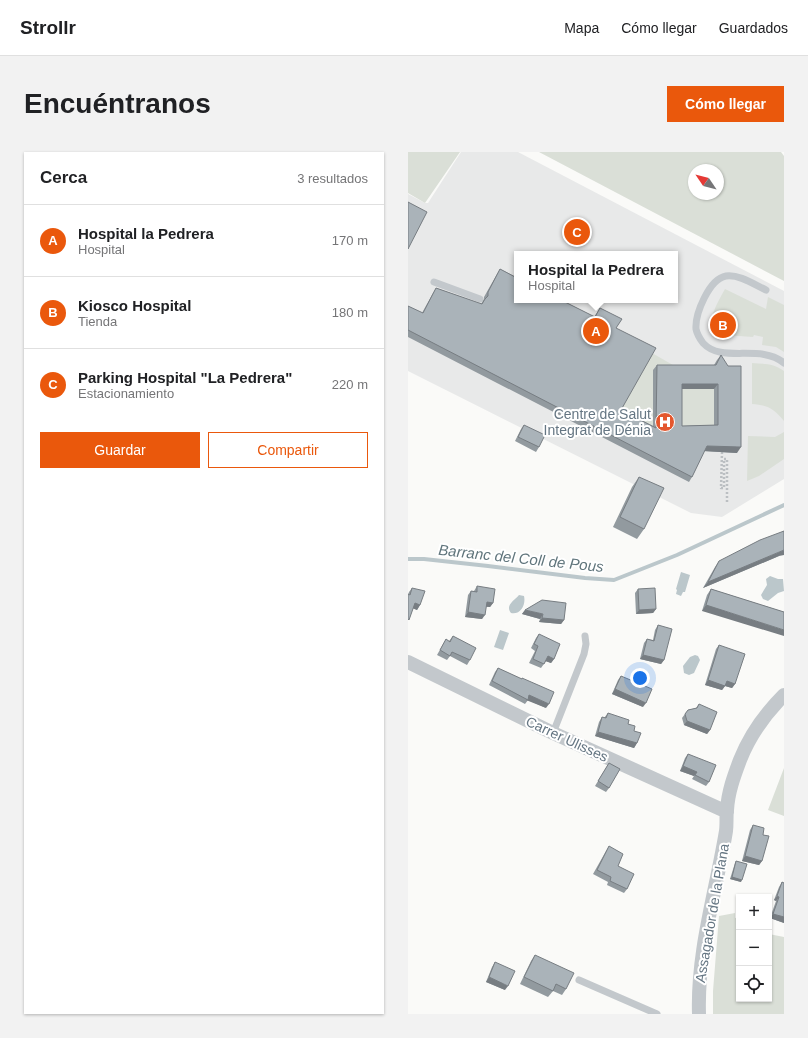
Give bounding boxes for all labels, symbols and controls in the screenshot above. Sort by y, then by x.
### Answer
text: Strollr [20,17,76,38]
text: Mapa [564,20,599,36]
text: Cómo llegar [621,20,697,36]
text: Guardados [719,20,788,36]
button: Cómo llegar [667,86,784,122]
text: Encuéntranos [24,88,211,119]
north arrow [688,164,724,200]
text: Cerca [40,168,87,187]
text: 3 resultados [297,171,368,186]
pin: C [564,217,590,247]
text: Hospital la Pedrera [78,225,214,242]
text: A [48,233,58,248]
text: 170 m [332,233,368,248]
text: Hospital [78,242,125,257]
popup [514,251,678,303]
text: Hospital la Pedrera [528,261,664,278]
text: Hospital [528,278,575,293]
text: Kiosco Hospital [78,297,191,314]
text: B [48,305,58,320]
text: 180 m [332,305,368,320]
pin: B [710,310,736,340]
text: Tienda [78,314,117,329]
pin: A [583,316,609,346]
text: Parking Hospital "La Pedrera" [78,369,292,386]
text: C [48,377,58,392]
text: 220 m [332,377,368,392]
text: Estacionamiento [78,386,174,401]
place label: Centre de Salut Integrat de Dénia [544,406,651,438]
hospital icon: Centre de Salut Integrat de Dénia [654,411,676,433]
button: Guardar [40,432,200,468]
button: Compartir [208,432,368,468]
water label: Barranc del Coll de Pous [438,541,605,575]
your location [630,668,650,688]
street label: Carrer Ulisses [523,713,611,765]
street label: Assagador de la Plana [692,842,732,984]
map controls [736,894,772,1002]
button: + [736,894,772,930]
button: − [736,930,772,966]
button: locate [736,966,772,1002]

